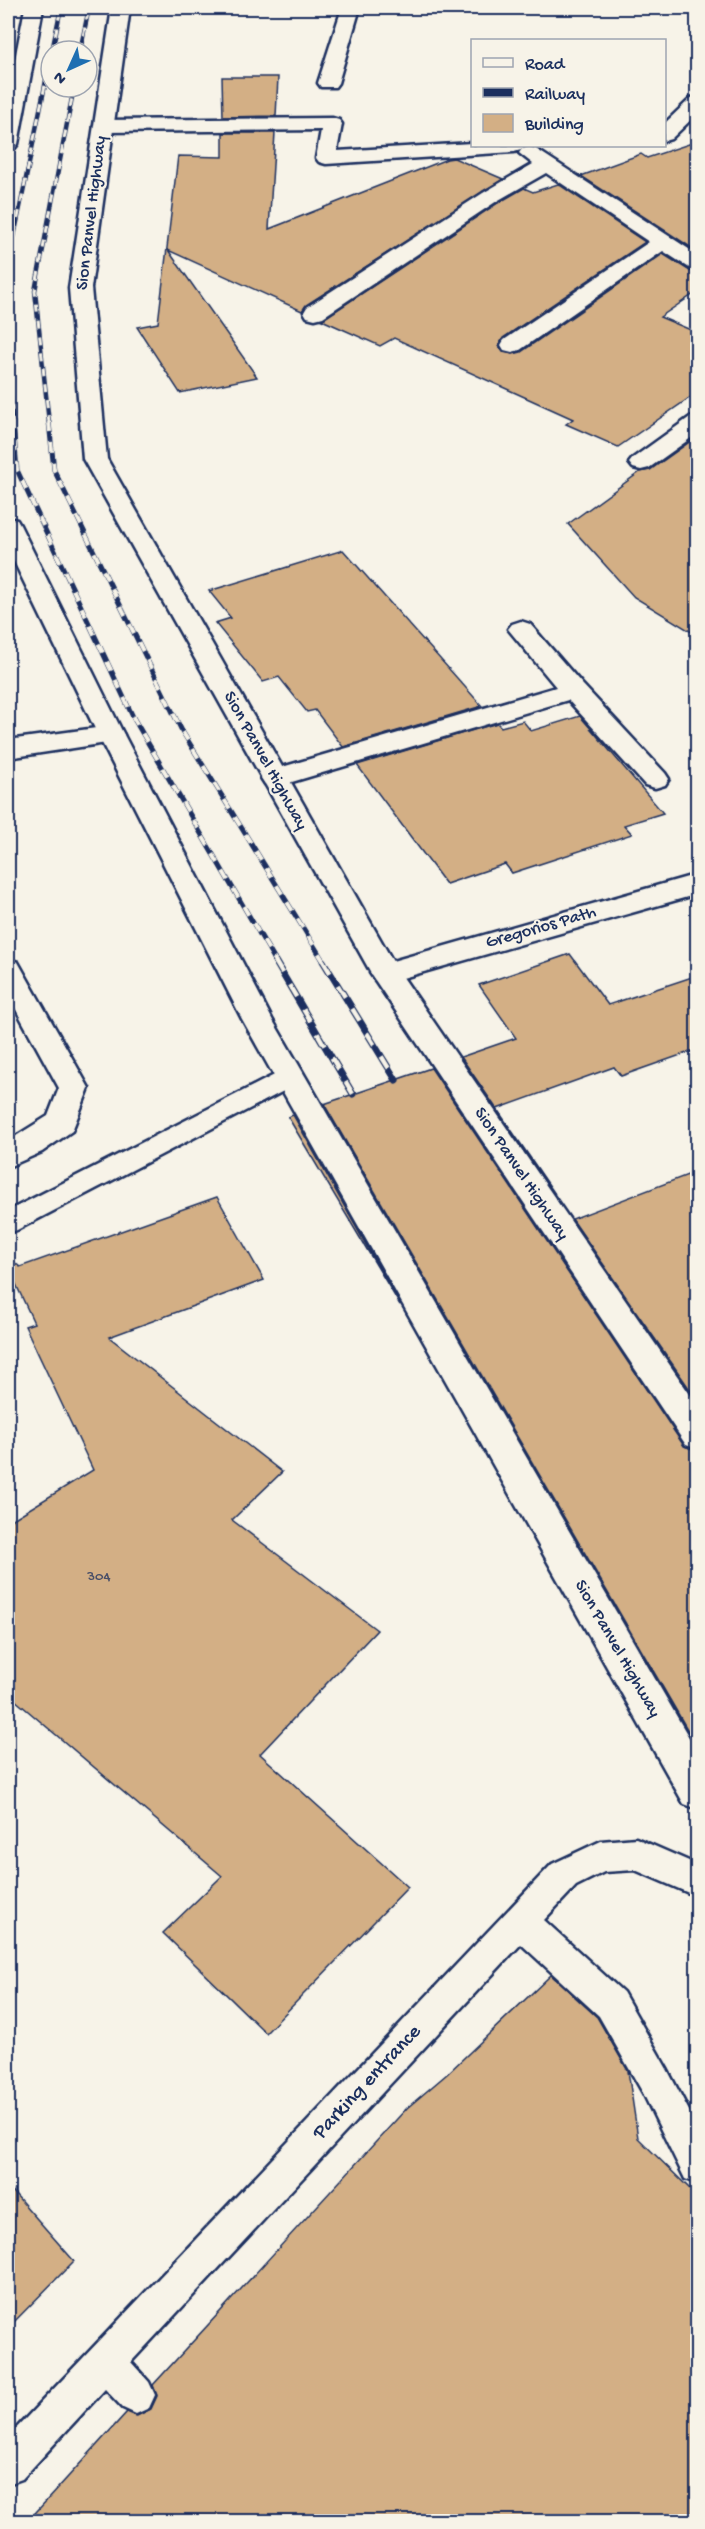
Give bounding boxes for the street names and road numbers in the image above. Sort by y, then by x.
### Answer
street label: Sion Panvel Highway [72,135,112,291]
street label: Sion Panvel Highway [218,688,312,834]
street label: Gregorios Path [483,902,599,954]
street label: Sion Panvel Highway [469,1104,573,1244]
street label: Sion Panvel Highway [569,1577,665,1722]
street label: Parking entrance [308,2020,428,2146]

